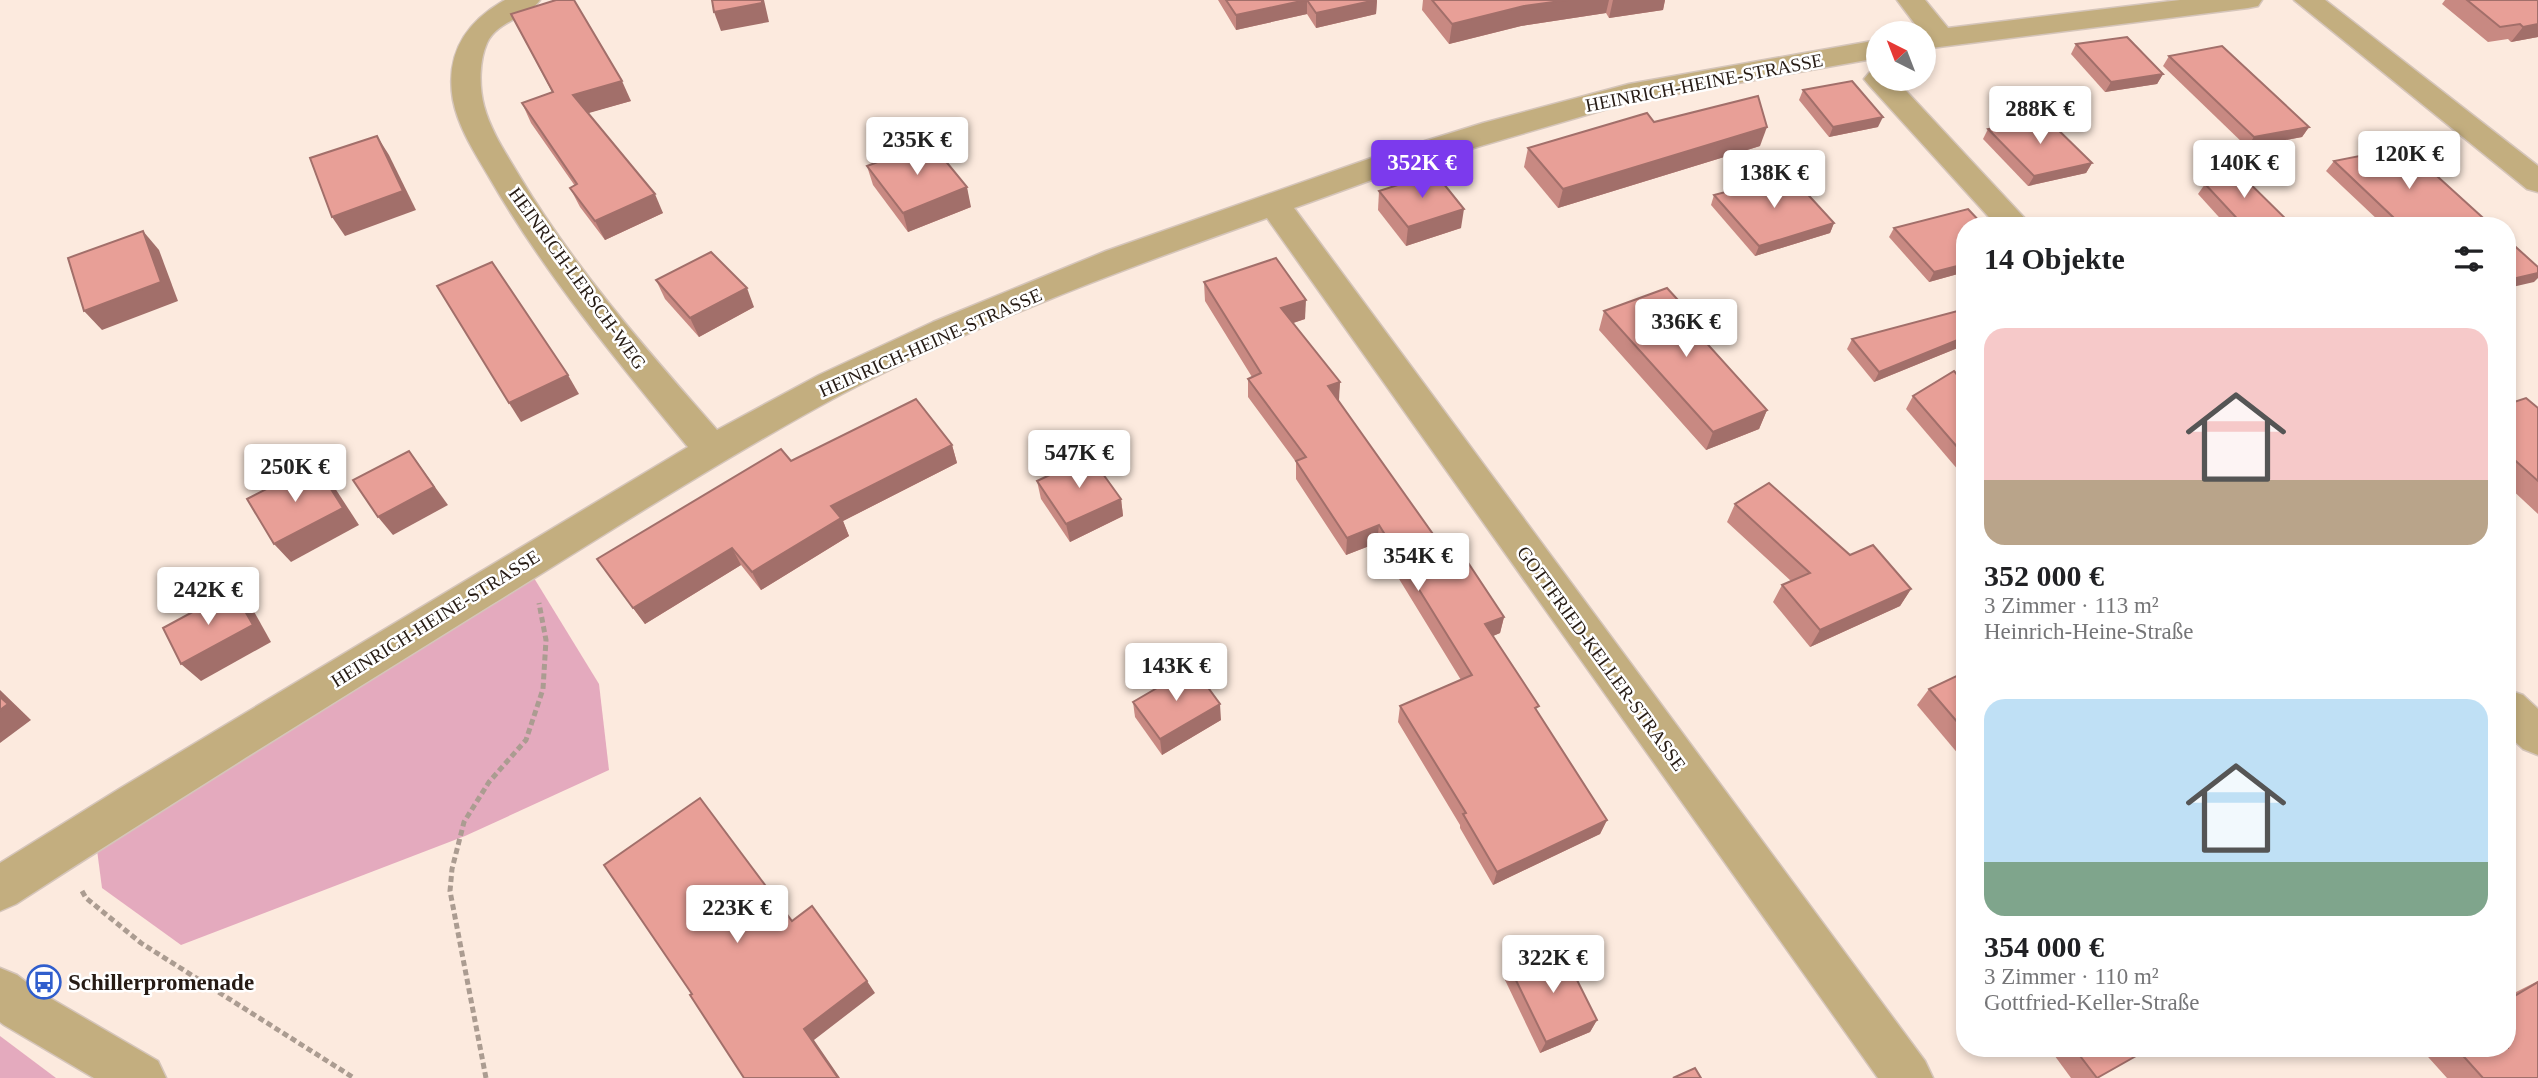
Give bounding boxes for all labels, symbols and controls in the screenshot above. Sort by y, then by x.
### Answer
north arrow [1866,21,1936,91]
map controls [1866,21,1936,91]
street label: HEINRICH-HEINE-STRASSE [1583,49,1825,116]
pin: 288K € [1983,86,2097,146]
text: 288K € [2005,96,2075,121]
pin: 235K € [860,118,974,177]
text: 235K € [882,127,952,152]
pin: 120K € [2352,132,2466,191]
pin: 352K € [1365,140,1479,200]
pin: 140K € [2187,140,2301,200]
text: 120K € [2374,141,2444,166]
text: 352K € [1387,150,1457,175]
pin: 138K € [1717,150,1831,210]
text: 140K € [2209,150,2279,175]
text: 138K € [1739,160,1809,185]
street label: HEINRICH-LERSCH-WEG [505,183,651,373]
icon: filters [2450,240,2488,278]
text: 14 Objekte [1984,242,2125,275]
street label: HEINRICH-HEINE-STRASSE [816,284,1045,401]
pin: 336K € [1629,300,1743,359]
text: 336K € [1651,309,1721,334]
icon: home [2173,374,2299,500]
pin: 547K € [1022,430,1136,490]
text: 547K € [1044,440,1114,465]
pin: 250K € [238,444,352,504]
text: 250K € [260,454,330,479]
pin: 354K € [1361,534,1475,593]
street label: GOTTFRIED-KELLER-STRASSE [1513,542,1690,775]
text: 354K € [1383,543,1453,568]
street label: HEINRICH-HEINE-STRASSE [327,545,543,691]
text: 352 000 € [1984,559,2104,592]
pin: 242K € [151,568,265,627]
text: 242K € [173,577,243,602]
text: 3 Zimmer · 113 m² [1984,593,2159,618]
text: Heinrich-Heine-Straße [1984,619,2193,644]
pin: 143K € [1119,644,1233,703]
text: 143K € [1141,653,1211,678]
icon: home [2173,745,2299,871]
pin: 223K € [680,886,794,945]
text: 223K € [702,895,772,920]
text: 354 000 € [1984,930,2104,963]
pin: 322K € [1496,936,1610,995]
text: 322K € [1518,945,1588,970]
bus stop icon: Schillerpromenade [25,963,63,1001]
text: 3 Zimmer · 110 m² [1984,964,2159,989]
place label: Schillerpromenade [68,970,254,995]
text: Gottfried-Keller-Straße [1984,990,2199,1015]

